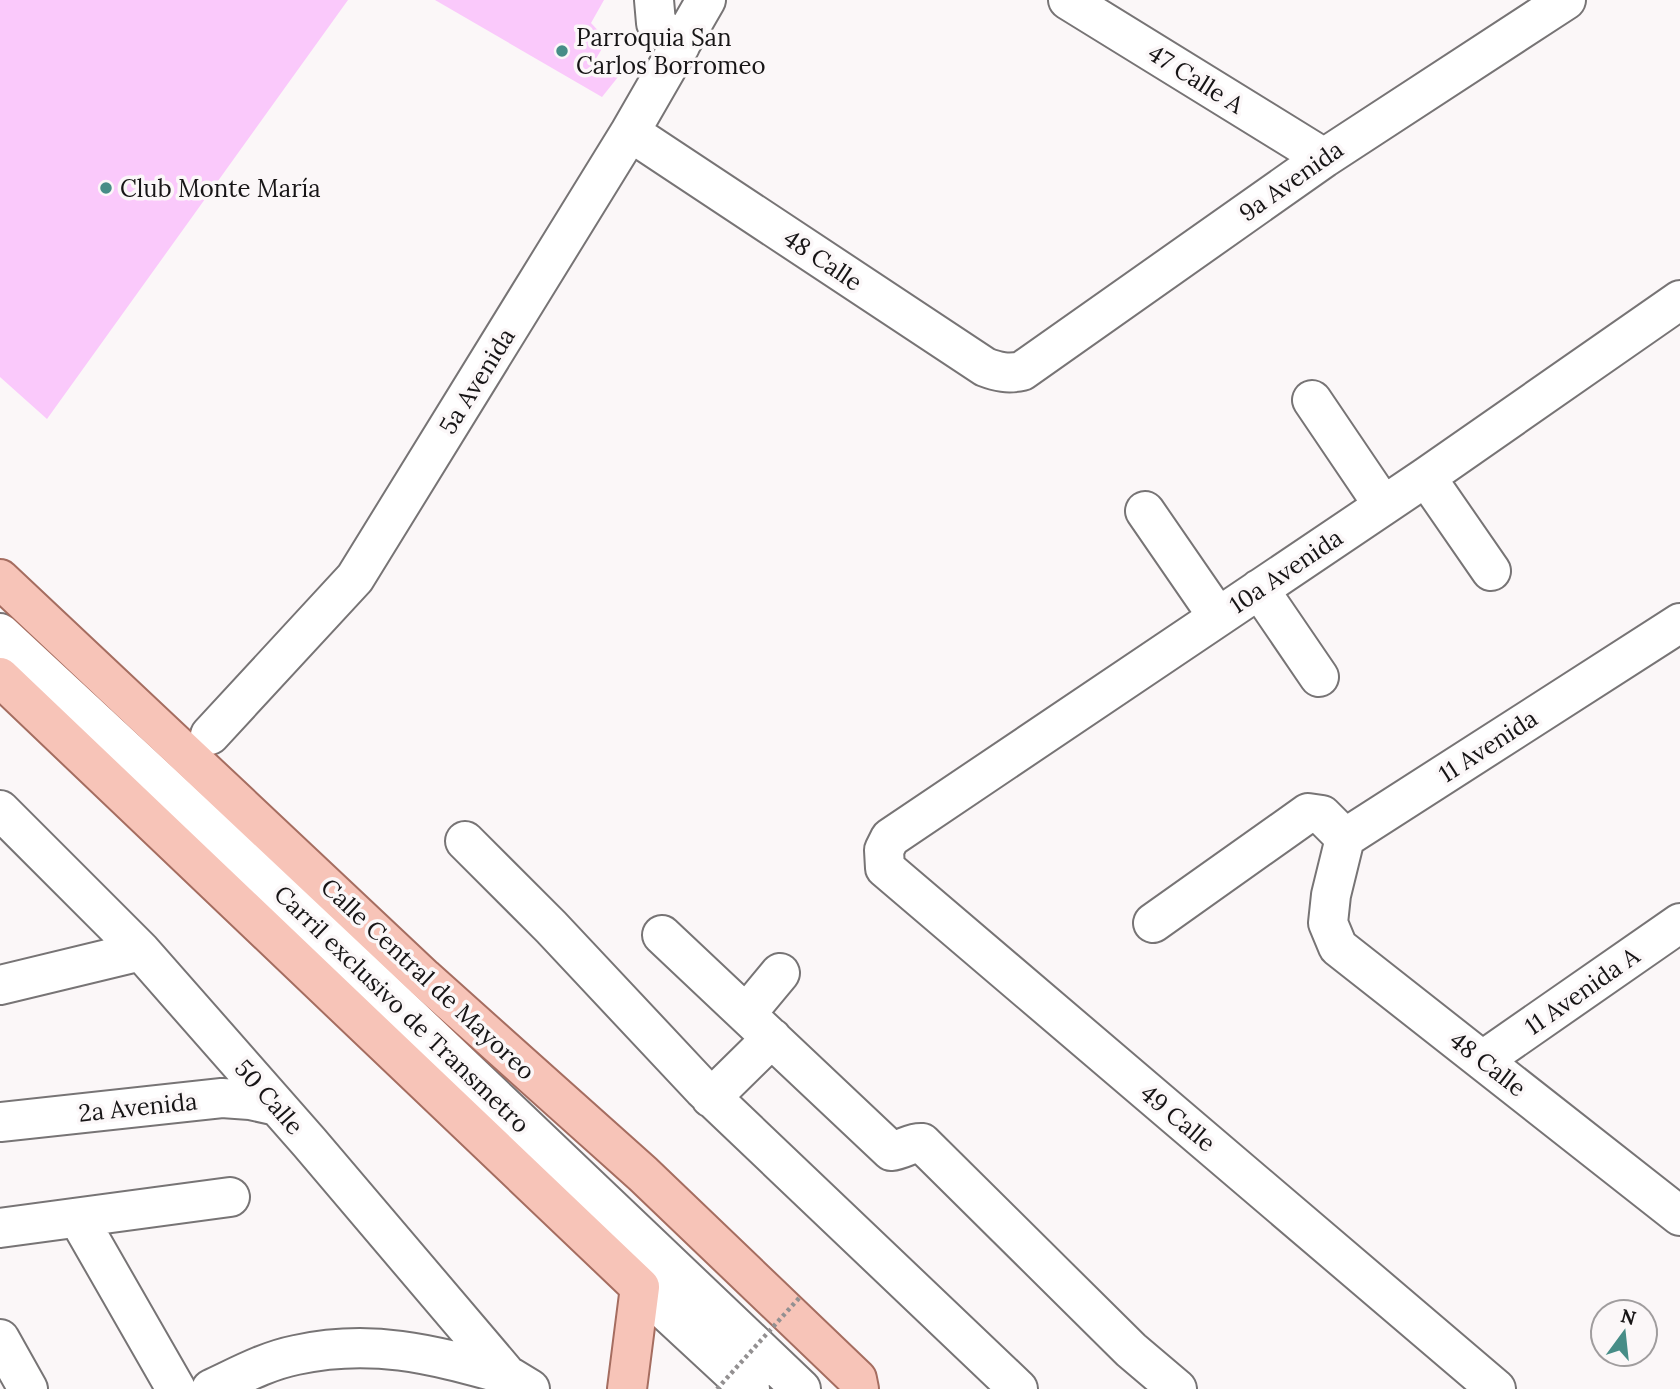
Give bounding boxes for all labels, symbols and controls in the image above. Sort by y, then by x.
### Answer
place label: Parroquia San Carlos Borromeo [576,22,765,81]
street label: 47 Calle A [1142,38,1250,121]
marker: Parroquia San Carlos Borromeo [554,43,570,59]
street label: 9a Avenida [1233,134,1349,228]
place label: Club Monte María [120,173,321,204]
marker: Club Monte María [98,180,114,196]
street label: 48 Calle [778,223,868,297]
street label: 5a Avenida [432,322,522,440]
street label: 10a Avenida [1223,522,1349,620]
street label: 11 Avenida [1433,703,1543,789]
street label: Calle Central de Mayoreo [314,872,542,1086]
street label: Carril exclusivo de Transmetro [268,878,536,1140]
street label: 11 Avenida A [1519,940,1646,1042]
street label: 48 Calle [1444,1025,1532,1103]
street label: 50 Calle [228,1053,310,1141]
street label: 49 Calle [1134,1078,1222,1158]
street label: 2a Avenida [77,1085,199,1129]
north arrow [1589,1298,1659,1368]
text: N [1618,1303,1639,1330]

